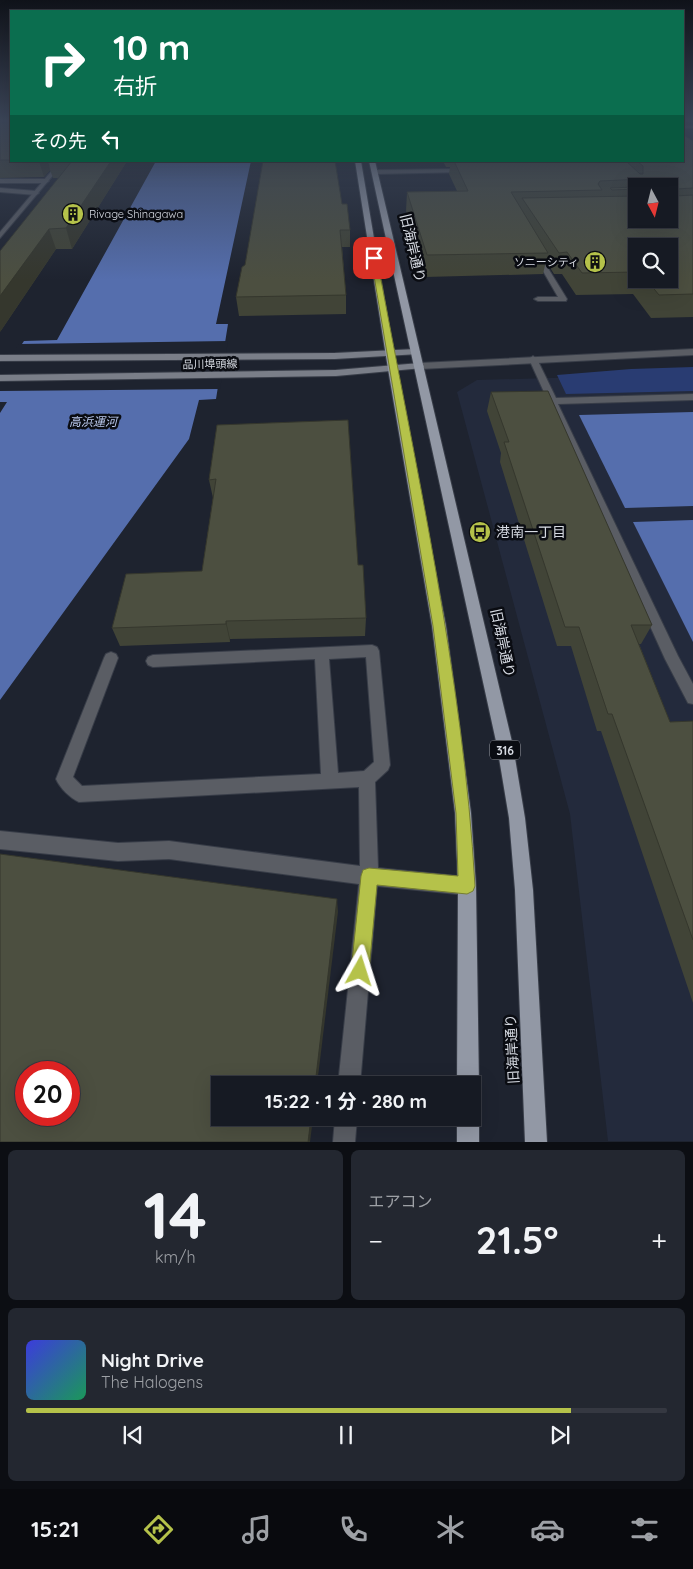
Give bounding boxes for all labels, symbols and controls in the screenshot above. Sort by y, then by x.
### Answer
text: 10 m [113,25,190,69]
icon: right [30,30,95,95]
text: 右折 [113,72,157,100]
icon: left [97,125,125,153]
text: その先 [30,129,87,153]
north arrow [628,178,678,228]
map controls [628,178,678,288]
building icon: Rivage Shinagawa [61,202,85,226]
place label: Rivage Shinagawa [89,207,183,221]
street label: 旧海岸通り [396,212,430,284]
pin [353,237,395,279]
button: search [628,238,678,288]
icon: arrive [360,244,388,272]
building icon: ソニーシティ [583,250,607,274]
place label: ソニーシティ [514,255,579,269]
street label: 品川埠頭線 [182,357,238,371]
water label: 高浜運河 [69,414,119,429]
bus stop icon: 港南一丁目 [468,520,492,544]
place label: 港南一丁目 [496,523,566,541]
street label: 旧海岸通り [487,607,519,679]
road number: 316 [490,740,520,760]
position arrow [333,944,385,996]
street label: 旧海岸通り [501,1014,523,1084]
speed limit sign: 20 [15,1061,80,1126]
text: 15:22 · 1 分 · 280 m [265,1089,427,1113]
text: 14 [143,1174,207,1255]
text: エアコン [369,1191,433,1211]
text: 21.5° [476,1216,558,1264]
text: − [369,1223,383,1258]
text: + [651,1223,667,1258]
text: km/h [155,1247,196,1267]
text: Night Drive [101,1348,204,1372]
text: The Halogens [101,1372,203,1392]
icon: previous [119,1421,147,1449]
icon: pause [332,1421,360,1449]
icon: next [546,1421,574,1449]
icon: directions [141,1512,176,1547]
icon: music [239,1512,274,1547]
icon: phone [336,1512,371,1547]
icon: climate [433,1512,468,1547]
icon: car [530,1512,565,1547]
icon: filters [627,1512,662,1547]
text: 15:21 [31,1515,79,1543]

